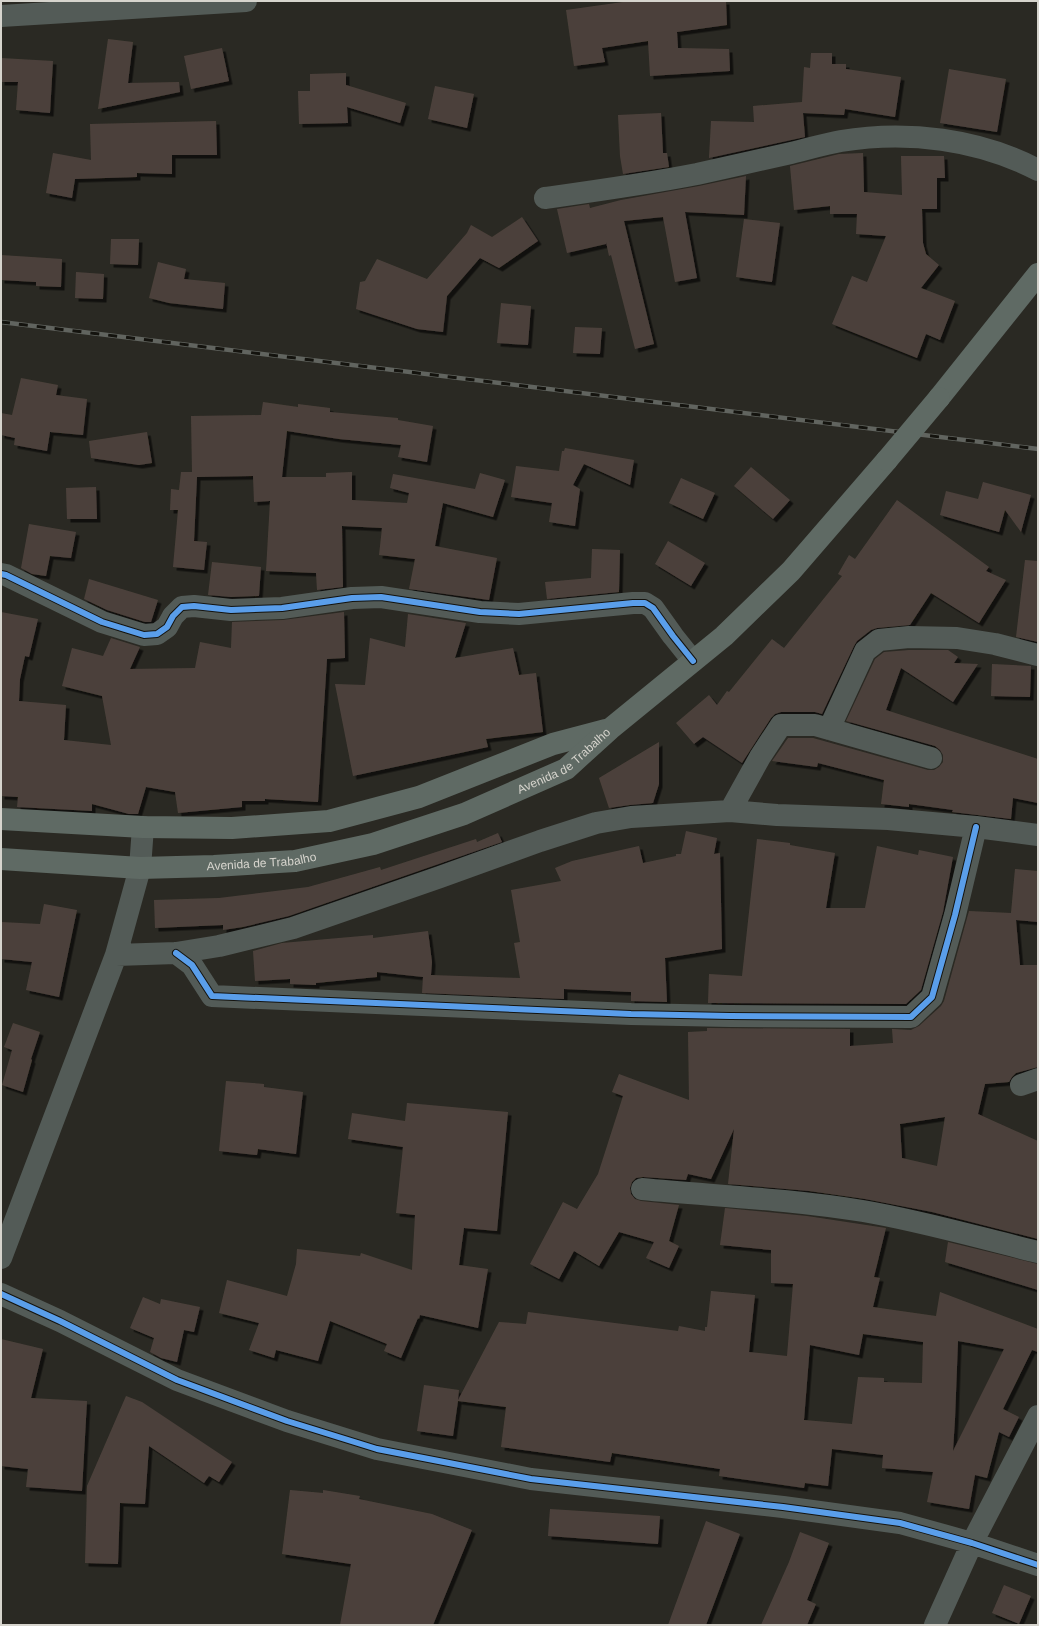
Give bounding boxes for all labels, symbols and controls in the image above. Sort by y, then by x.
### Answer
street label: Avenida de Trabalho [515,725,613,797]
street label: Avenida de Trabalho [206,850,318,873]

